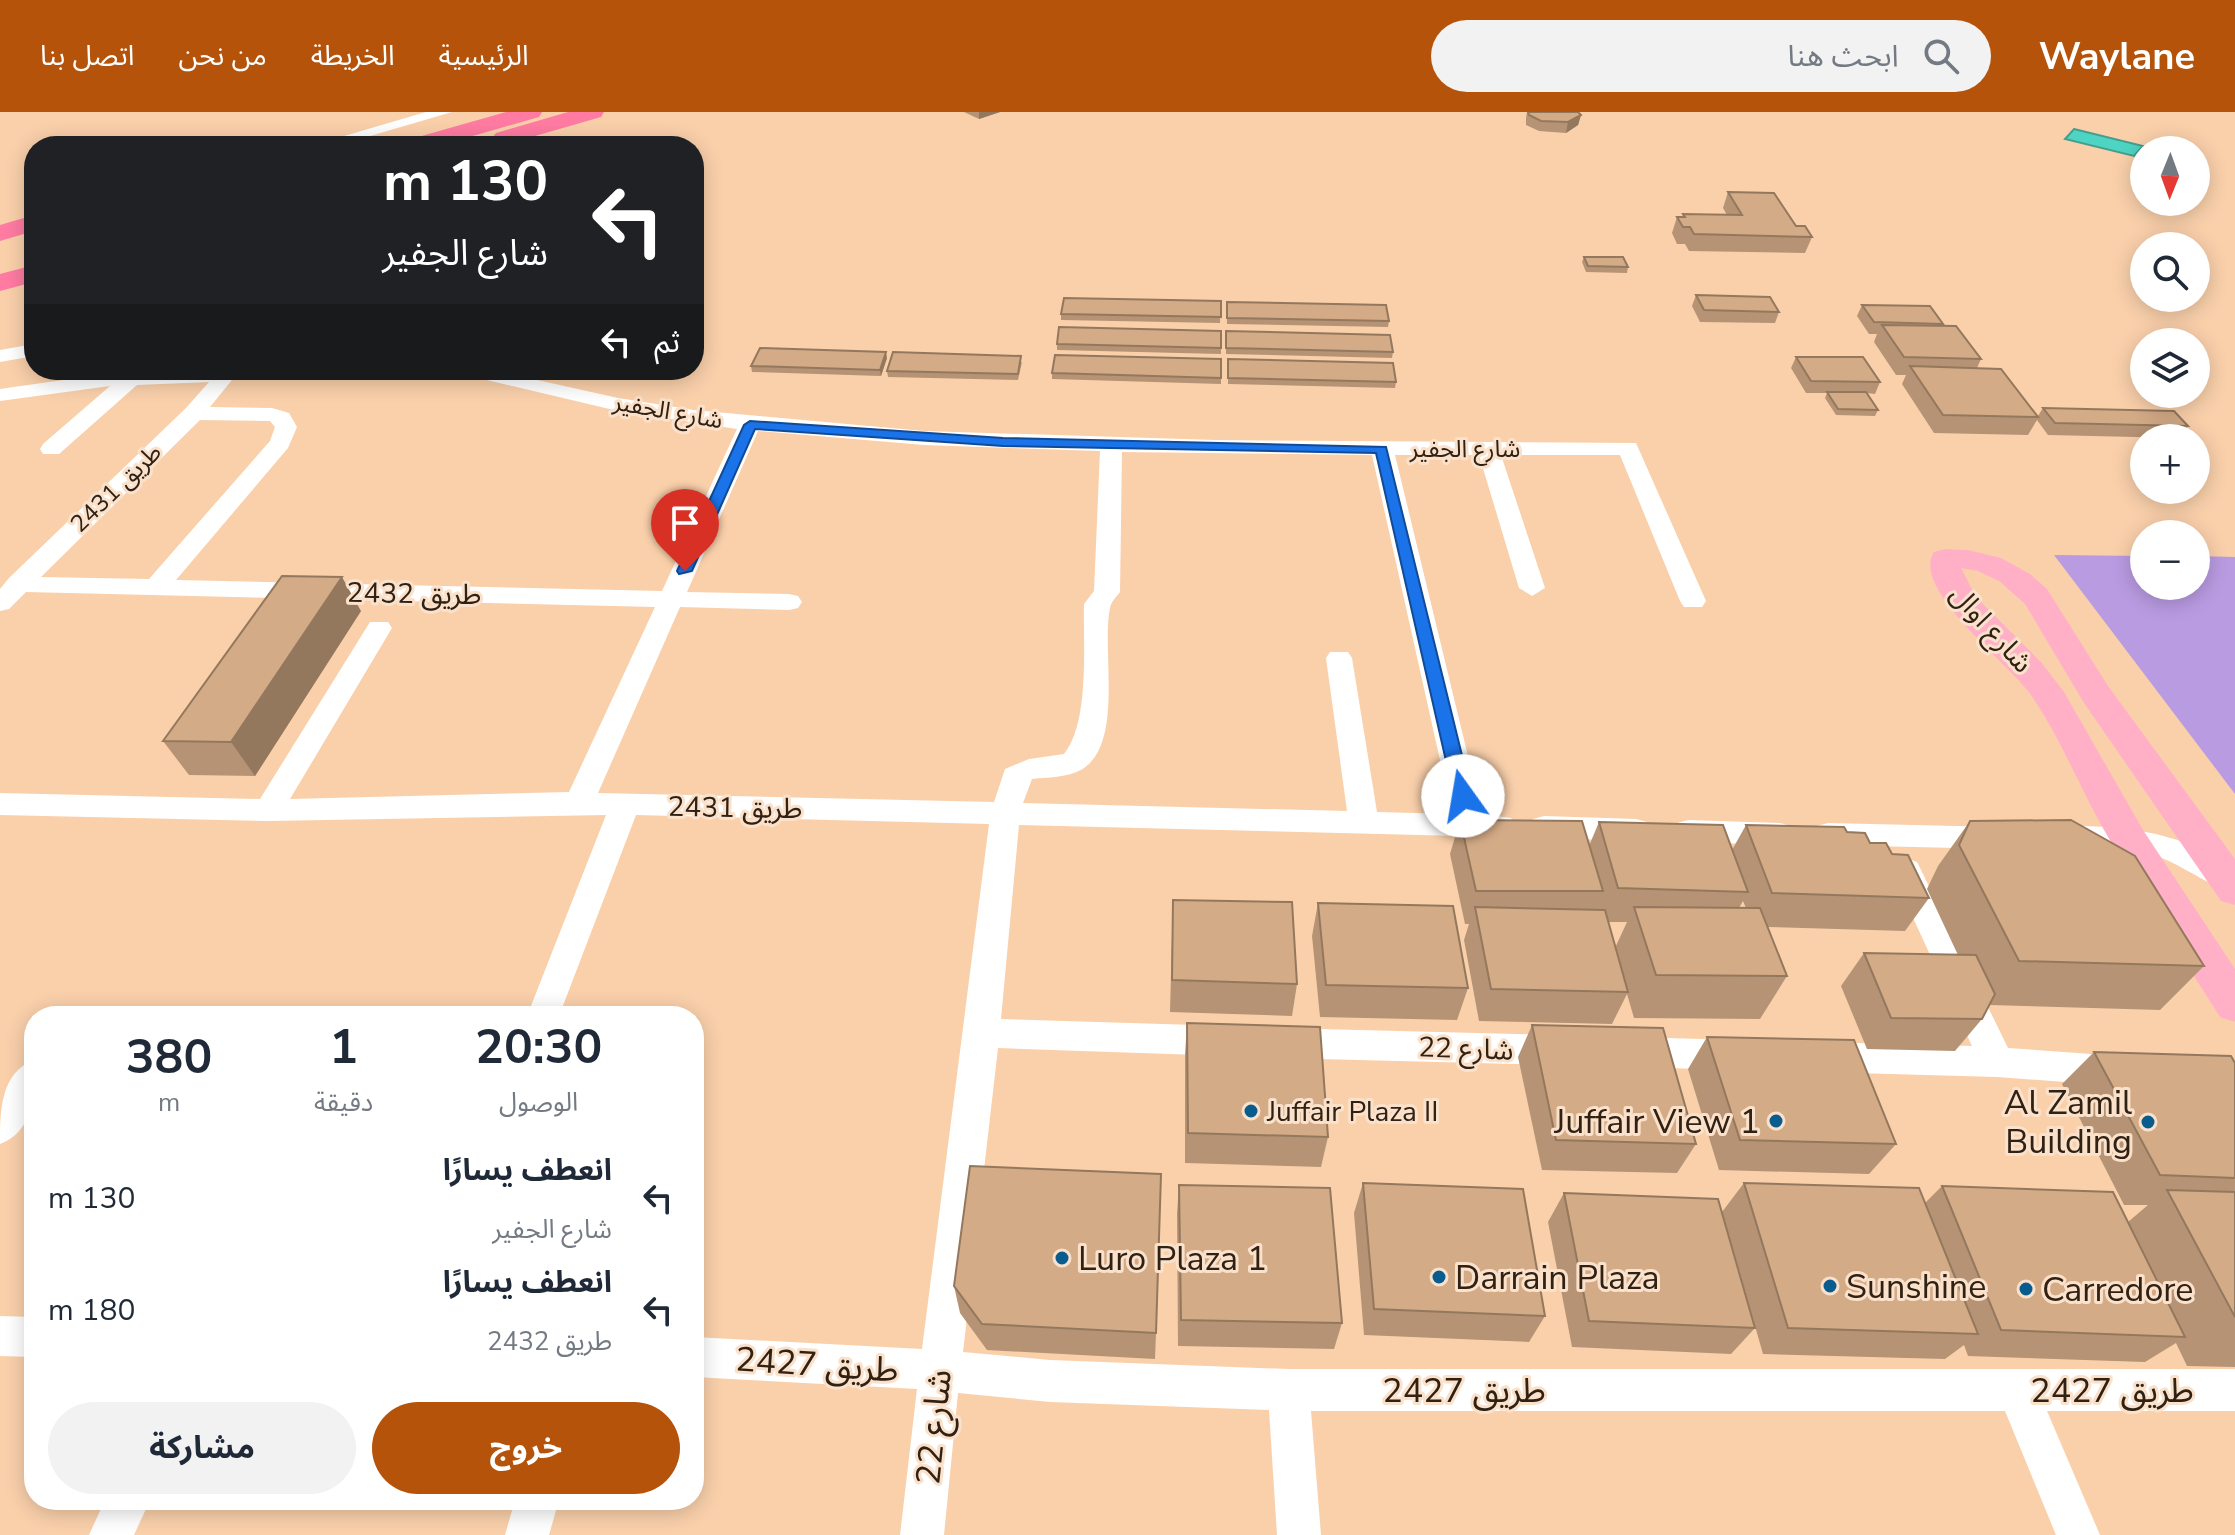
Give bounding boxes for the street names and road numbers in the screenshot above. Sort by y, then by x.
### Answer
street label: شارع الجفير [610,385,725,437]
street label: شارع الجفير [1409,433,1520,466]
street label: طريق 2431 [63,436,169,540]
street label: طريق 2432 [346,574,482,614]
street label: شارع اوال [1941,576,2041,682]
street label: طريق 2431 [667,788,803,828]
street label: شارع 22 [1418,1028,1514,1071]
street label: طريق 2427 [734,1336,900,1394]
street label: شارع 22 [905,1367,964,1487]
street label: طريق 2427 [1382,1368,1546,1414]
street label: طريق 2427 [2030,1368,2194,1414]

